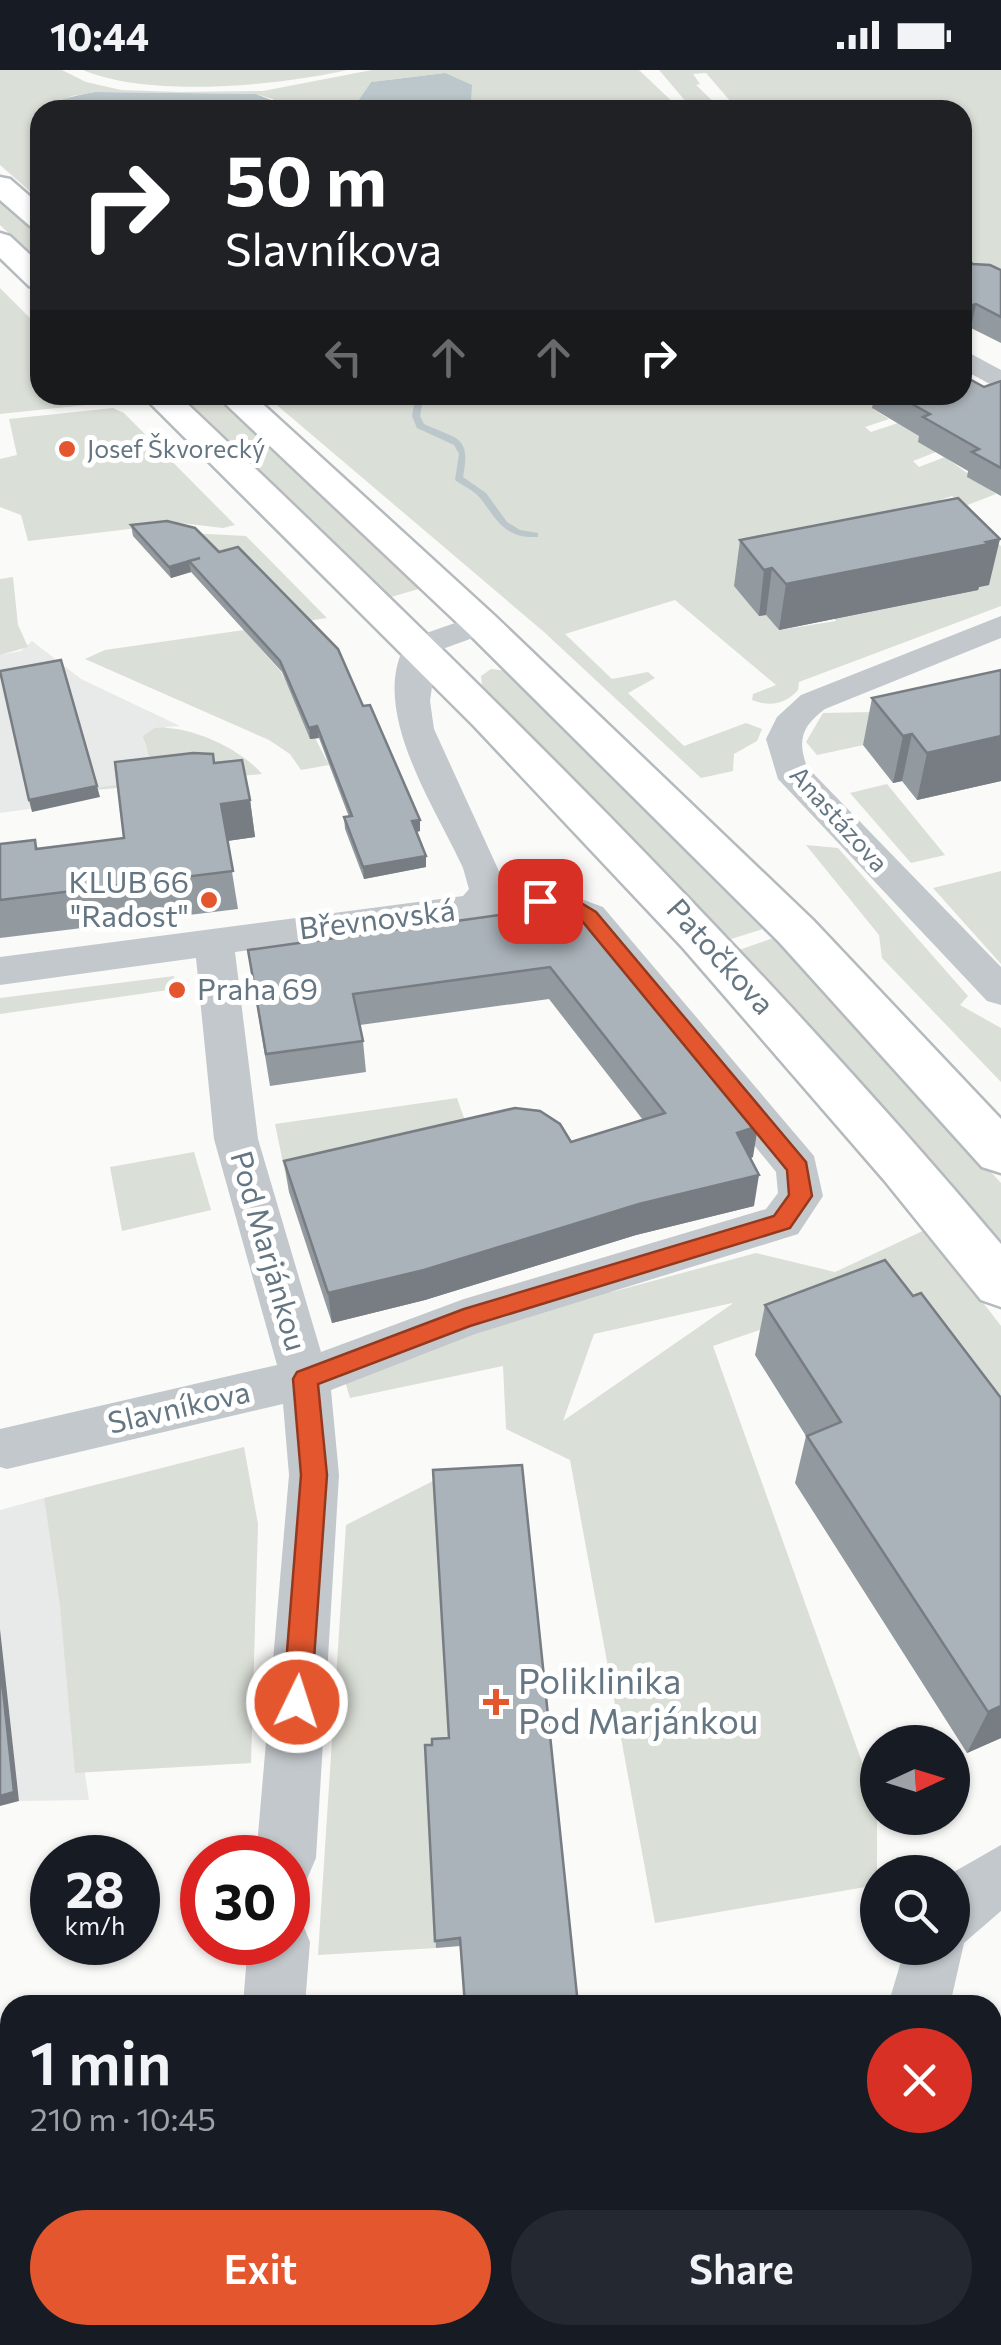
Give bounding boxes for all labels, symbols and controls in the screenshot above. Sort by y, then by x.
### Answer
text: 10:44 [50,12,149,59]
text: 50 m [225,135,387,220]
icon: right [60,140,190,270]
text: Slavníkova [225,220,442,275]
icon: left [316,330,371,385]
icon: ahead [421,330,476,385]
icon: ahead [526,330,581,385]
icon: right [631,330,686,385]
place label: Josef Škvorecký [87,433,265,463]
marker: Josef Škvorecký [56,438,78,460]
street label: Anastázova [785,759,895,877]
pin [498,859,583,944]
place label: KLUB 66 "Radost" [69,862,189,933]
icon: arrive [513,874,568,929]
marker: KLUB 66 "Radost" [198,889,220,911]
street label: Břevnovská [297,890,457,945]
street label: Patočkova [660,890,783,1021]
place label: Praha 69 [197,969,318,1006]
marker: Praha 69 [166,979,188,1001]
street label: Pod Marjánkou [224,1146,317,1354]
street label: Slavníkova [104,1371,253,1440]
position arrow [245,1650,349,1754]
place label: Poliklinika Pod Marjánkou [518,1658,758,1741]
marker: Poliklinika Pod Marjánkou [483,1689,509,1715]
north arrow [860,1725,970,1835]
map controls [860,1725,970,1965]
speed limit sign: 30 [180,1835,310,1965]
button: search [860,1855,970,1965]
text: 28 [65,1857,125,1918]
text: km/h [65,1910,125,1940]
text: 1 min [30,2024,171,2097]
button: close [867,2028,972,2133]
text: 210 m · 10:45 [30,2098,216,2138]
button: Exit [30,2210,491,2325]
button: Share [511,2210,972,2325]

